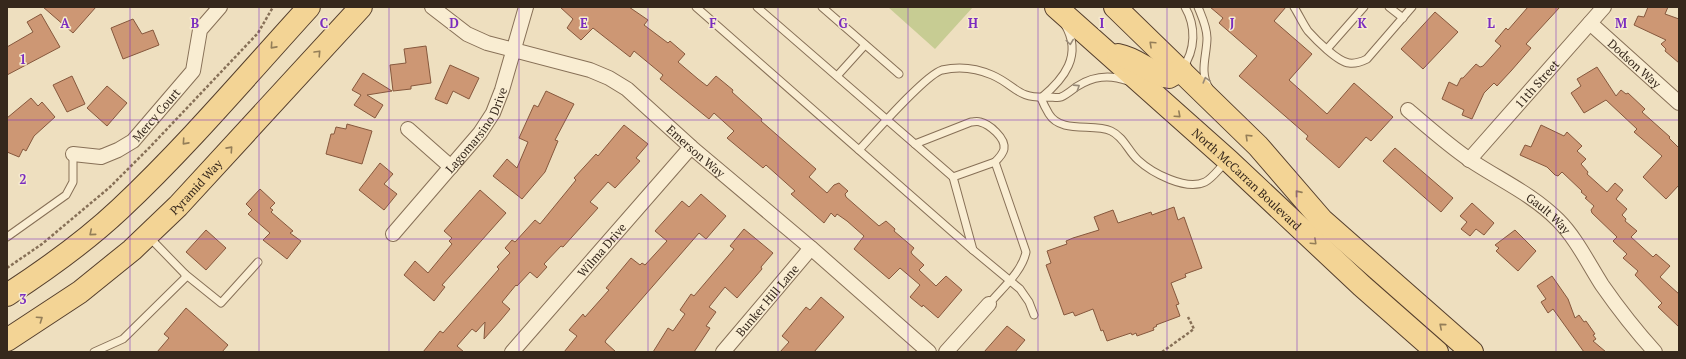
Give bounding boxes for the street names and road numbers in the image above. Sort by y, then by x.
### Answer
street label: Dodson Way [1605,35,1665,91]
street label: 11th Street [1511,56,1562,111]
street label: Mercy Court [129,84,183,144]
street label: Lagomarsino Drive [442,85,510,176]
street label: Emerson Way [664,121,729,181]
street label: North McCarran Boulevard [1189,125,1305,233]
street label: Pyramid Way [166,155,226,218]
street label: Gault Way [1524,189,1575,237]
street label: Wilma Drive [574,220,629,280]
street label: Bunker Hill Lane [732,261,802,339]

